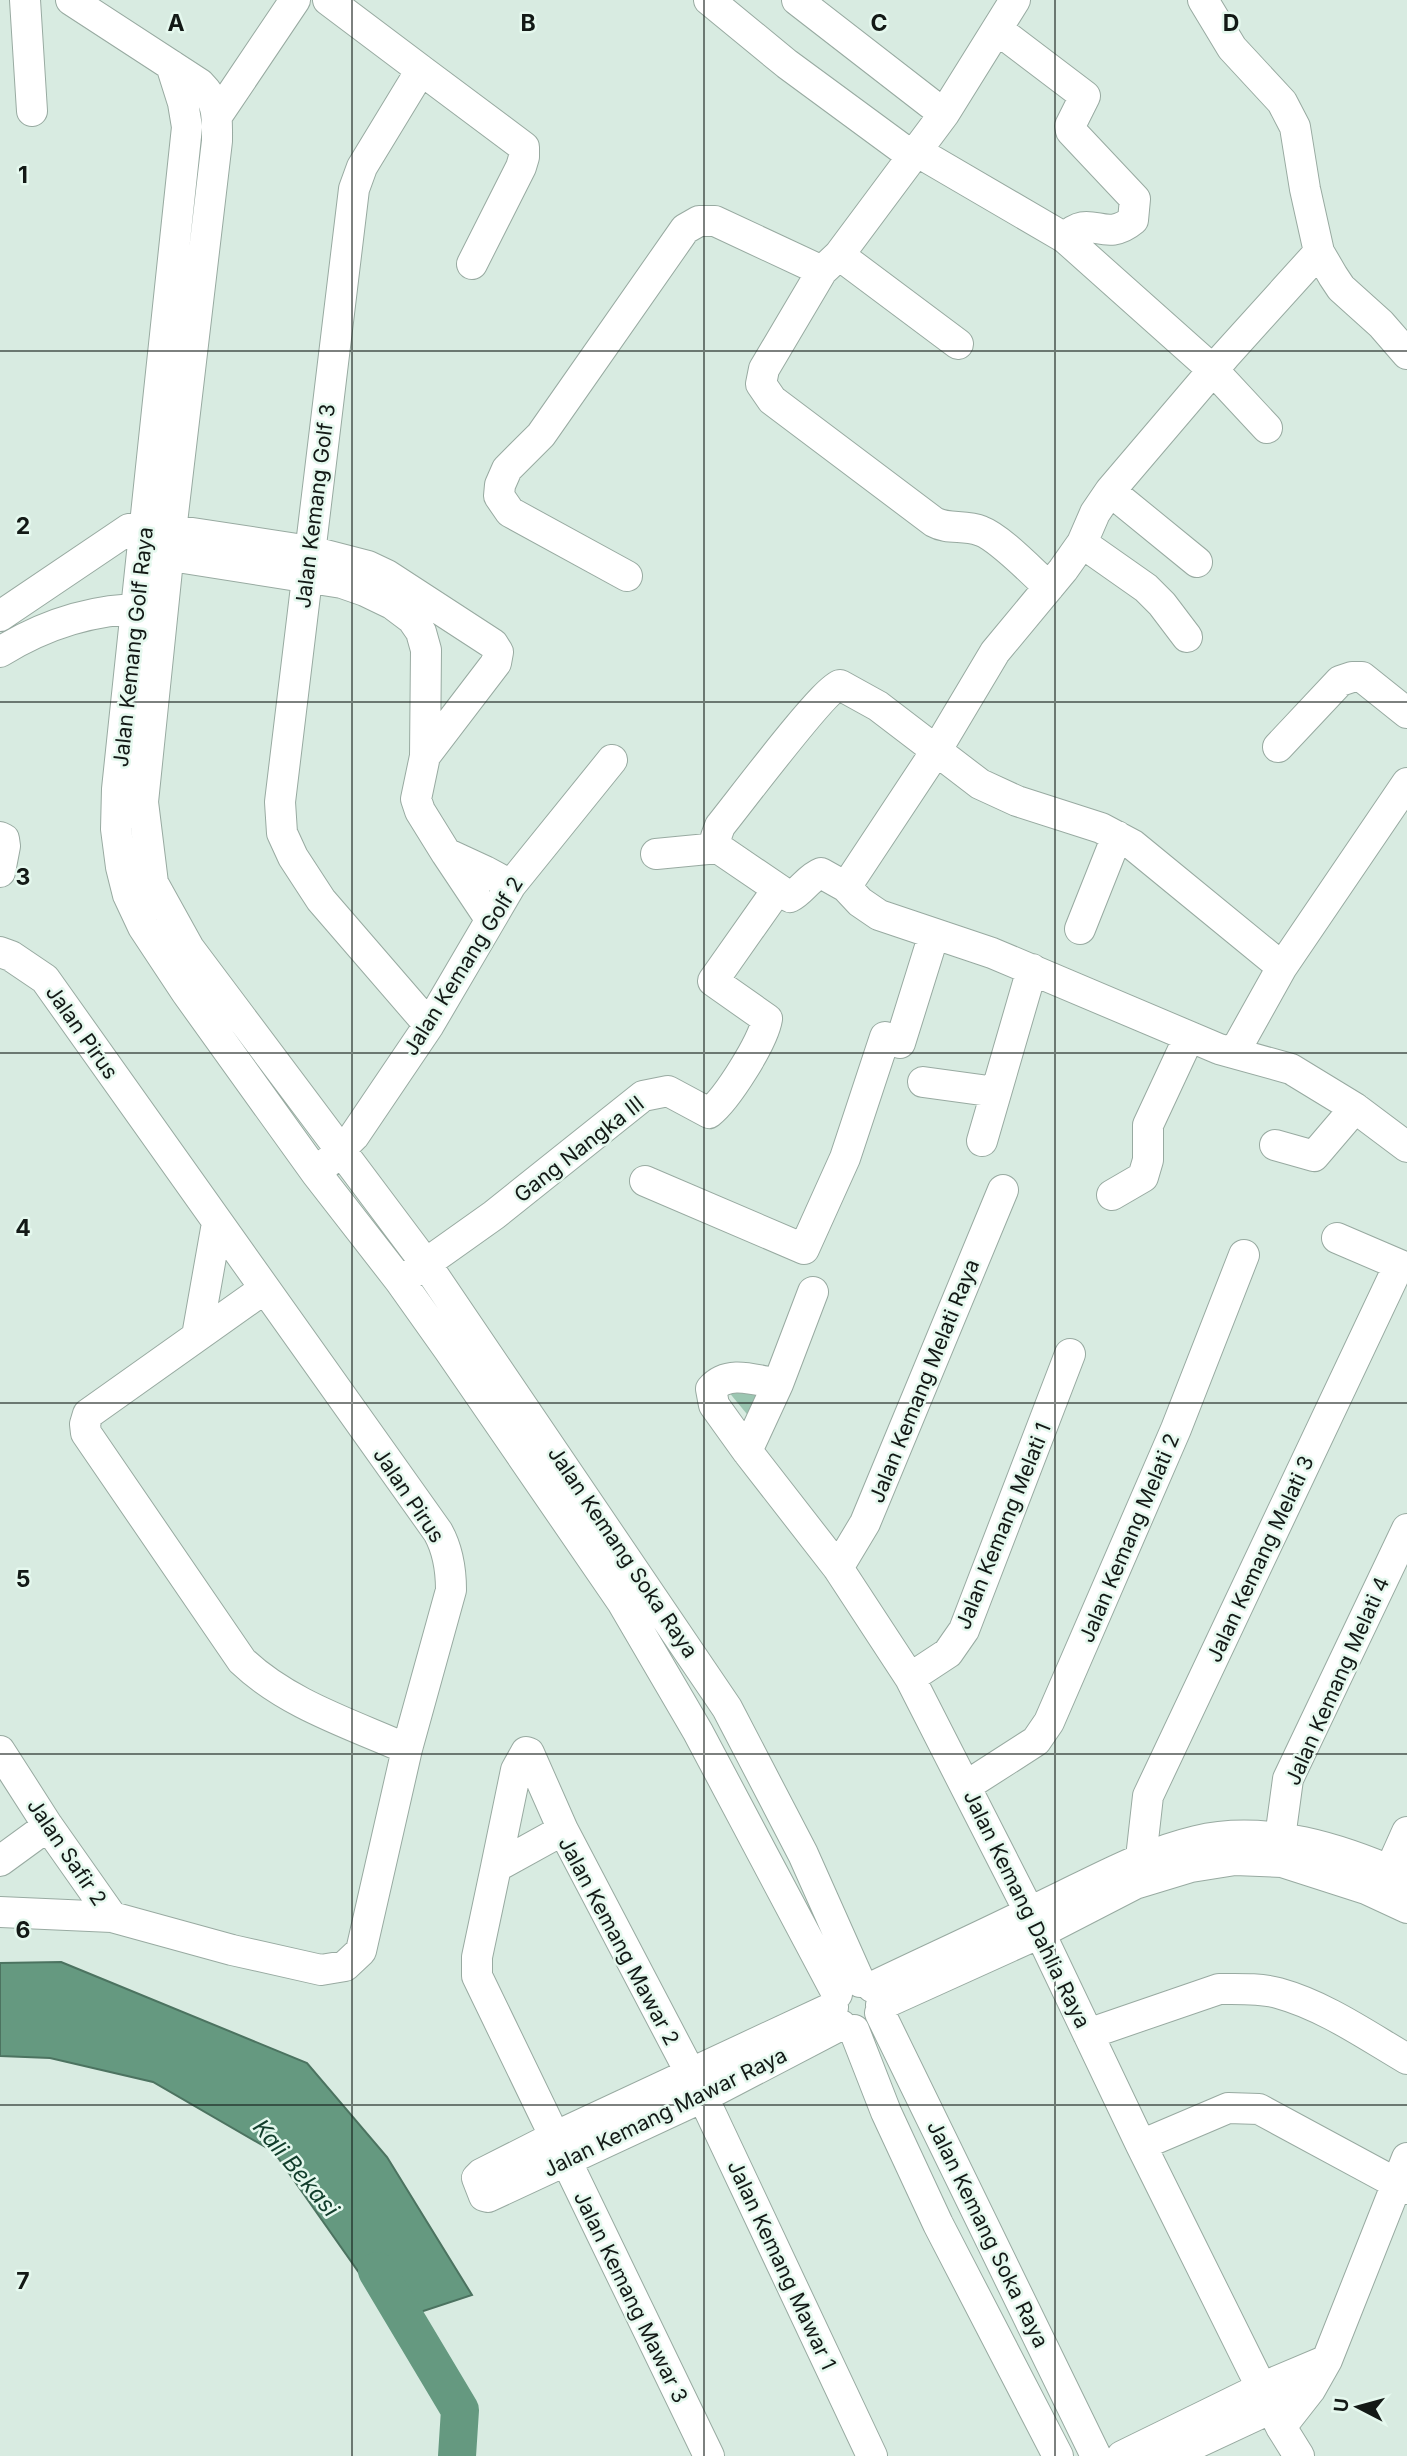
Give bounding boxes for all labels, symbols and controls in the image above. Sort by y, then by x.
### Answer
text: A [167,9,185,37]
text: B [520,9,536,37]
text: C [870,9,888,37]
text: D [1223,9,1239,37]
text: 1 [18,161,28,189]
street label: Jalan Kemang Golf 3 [290,402,340,610]
text: 2 [16,512,30,540]
street label: Jalan Kemang Golf Raya [108,526,158,768]
text: 3 [16,863,30,891]
street label: Jalan Kemang Golf 2 [398,872,528,1060]
street label: Jalan Pirus [41,980,123,1084]
street label: Gang Nangka III [509,1091,649,1207]
text: 4 [15,1214,31,1242]
street label: Jalan Kemang Melati Raya [864,1256,984,1506]
street label: Jalan Kemang Melati 1 [950,1419,1056,1633]
street label: Jalan Kemang Melati 2 [1074,1430,1184,1646]
street label: Jalan Kemang Soka Raya [543,1442,703,1662]
street label: Jalan Pirus [368,1443,450,1547]
street label: Jalan Kemang Melati 3 [1201,1452,1319,1666]
text: 5 [16,1565,30,1593]
street label: Jalan Kemang Melati 4 [1280,1573,1394,1789]
street label: Jalan Kemang Dahlia Raya [958,1786,1096,2032]
street label: Jalan Safir 2 [22,1794,112,1910]
street label: Jalan Kemang Mawar 2 [553,1833,685,2049]
text: 6 [16,1916,30,1944]
street label: Jalan Kemang Mawar Raya [539,2042,791,2182]
water label: Kali Bekasi [247,2114,345,2223]
street label: Jalan Kemang Soka Raya [922,2116,1054,2352]
street label: Jalan Kemang Mawar 1 [722,2156,842,2374]
street label: Jalan Kemang Mawar 3 [569,2187,693,2407]
text: 7 [16,2267,30,2295]
north arrow [1323,2372,1393,2442]
text: U [1329,2397,1354,2413]

